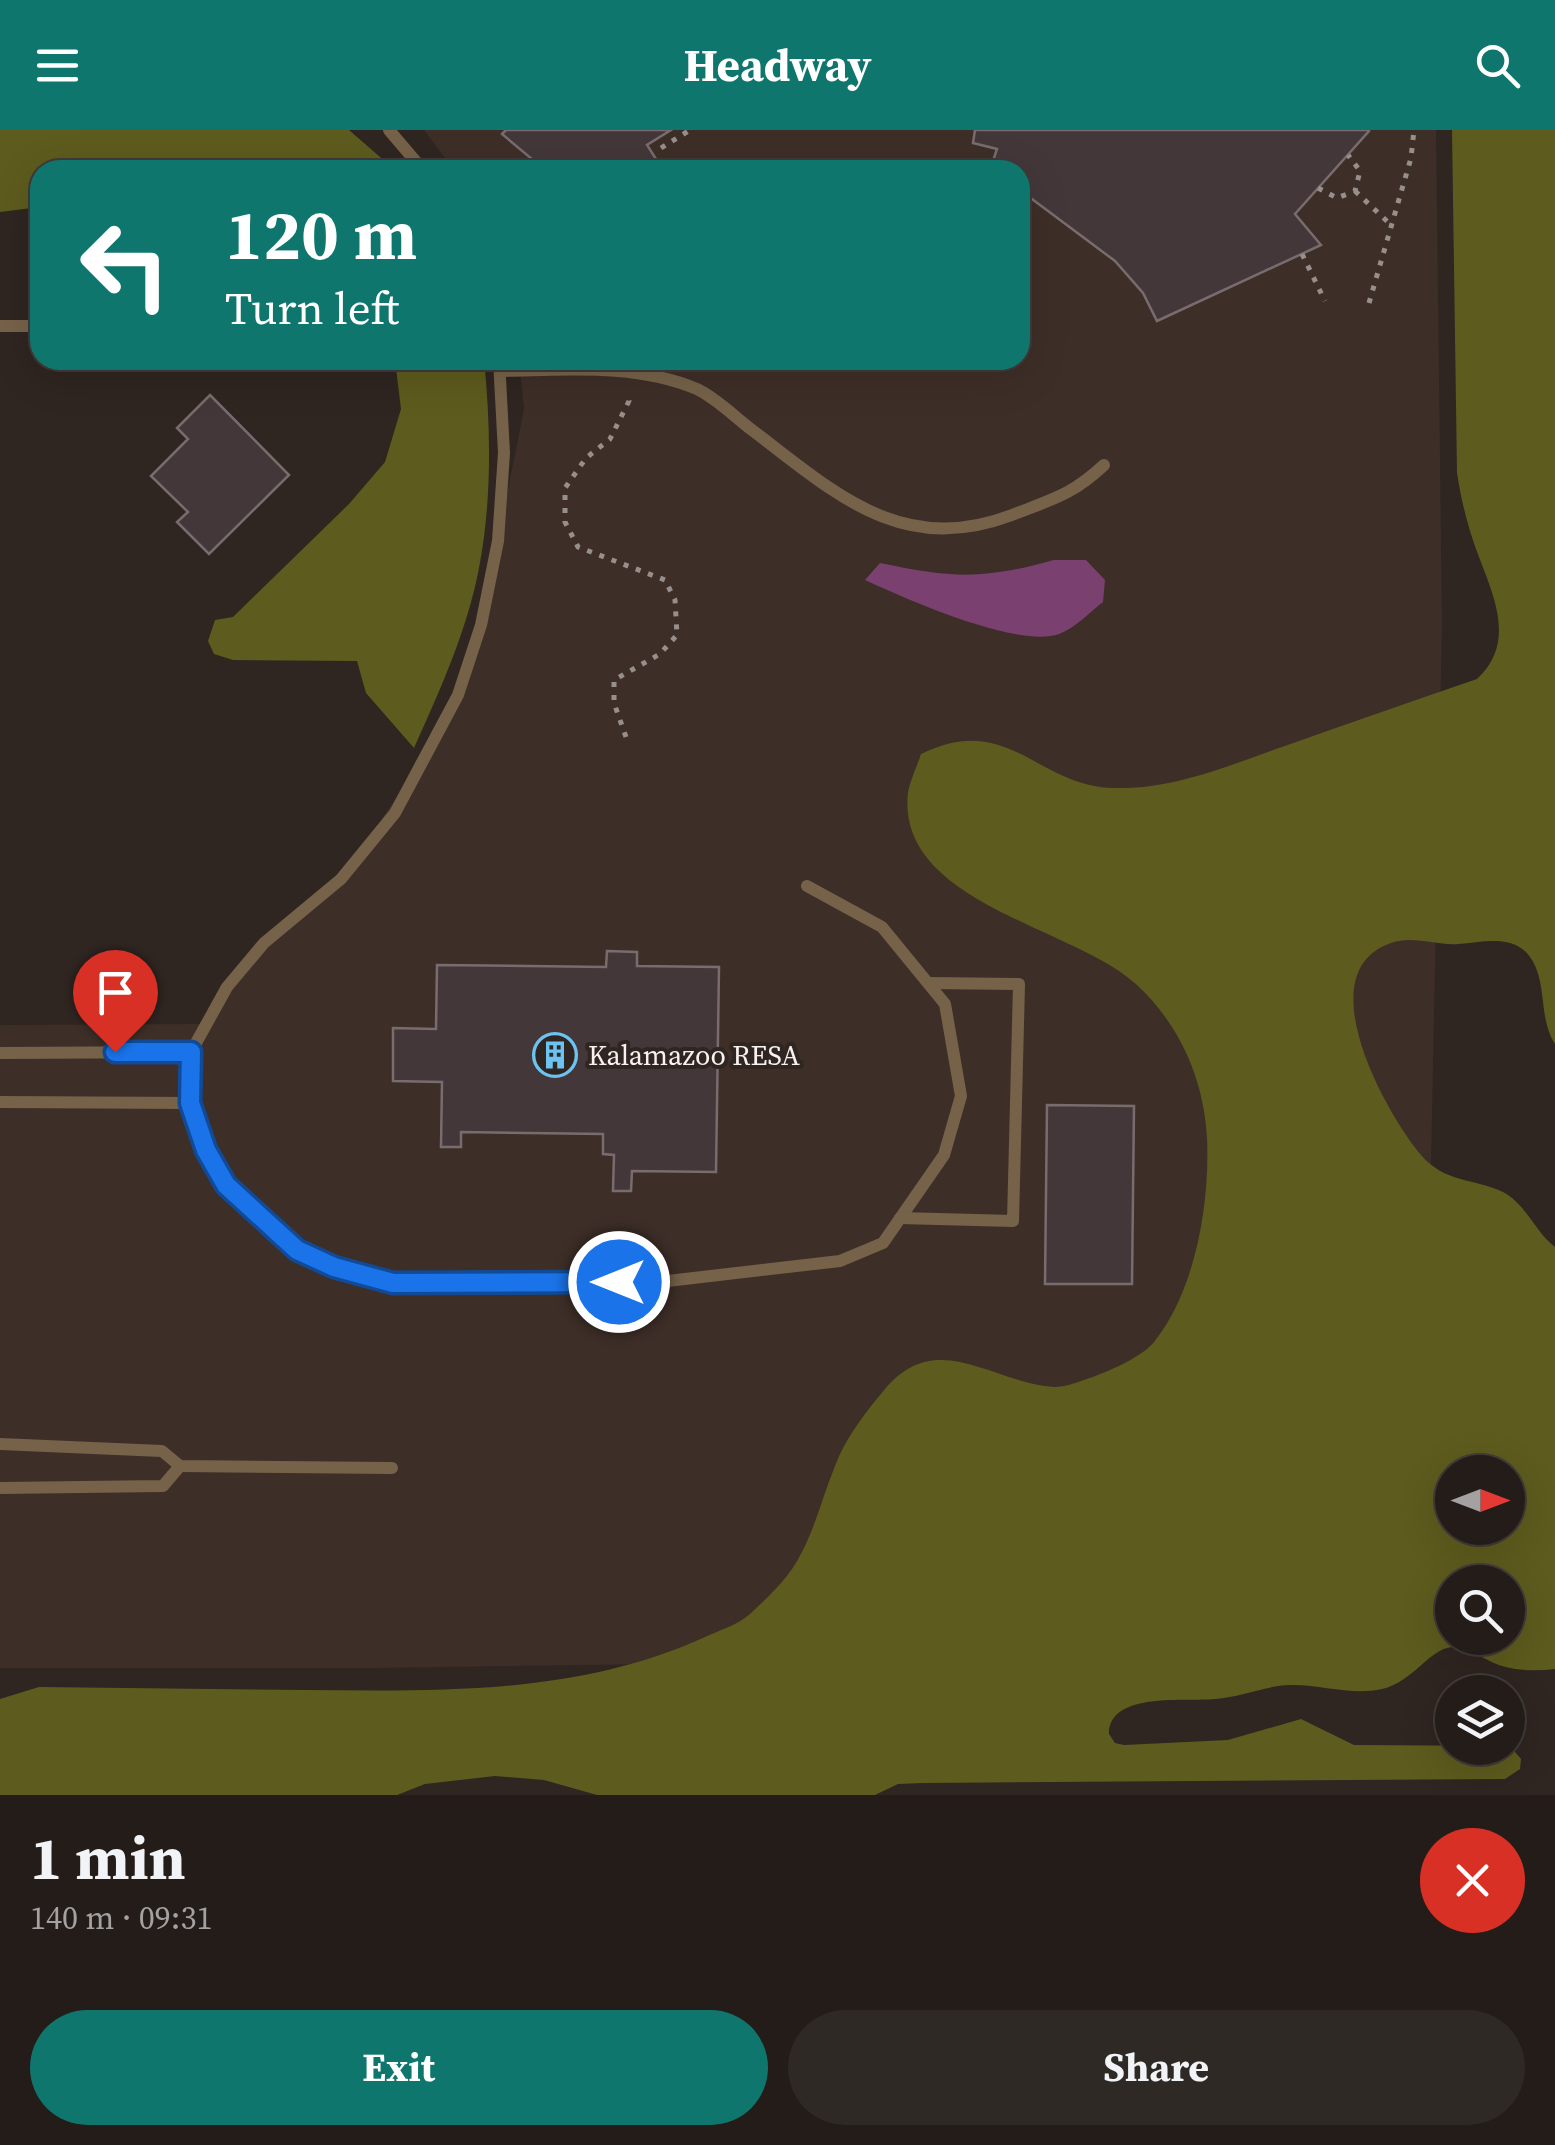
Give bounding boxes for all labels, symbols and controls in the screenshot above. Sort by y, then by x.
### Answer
text: Headway [683,34,872,96]
icon: menu [30,38,85,93]
icon: search [1470,38,1525,93]
text: 120 m [225,186,417,282]
icon: left [60,200,190,330]
text: Turn left [225,277,399,339]
pin [73,950,158,1053]
icon: arrive [88,965,143,1020]
building icon: Kalamazoo RESA [532,1032,578,1078]
place label: Kalamazoo RESA [588,1036,800,1074]
position arrow [567,1230,671,1334]
north arrow [1435,1455,1525,1545]
map controls [1435,1455,1525,1765]
button: search [1435,1565,1525,1655]
button: layers [1435,1675,1525,1765]
text: 1 min [30,1817,186,1899]
button: close [1420,1828,1525,1933]
text: 140 m · 09:31 [30,1896,212,1940]
button: Exit [30,2010,768,2125]
button: Share [788,2010,1525,2125]

